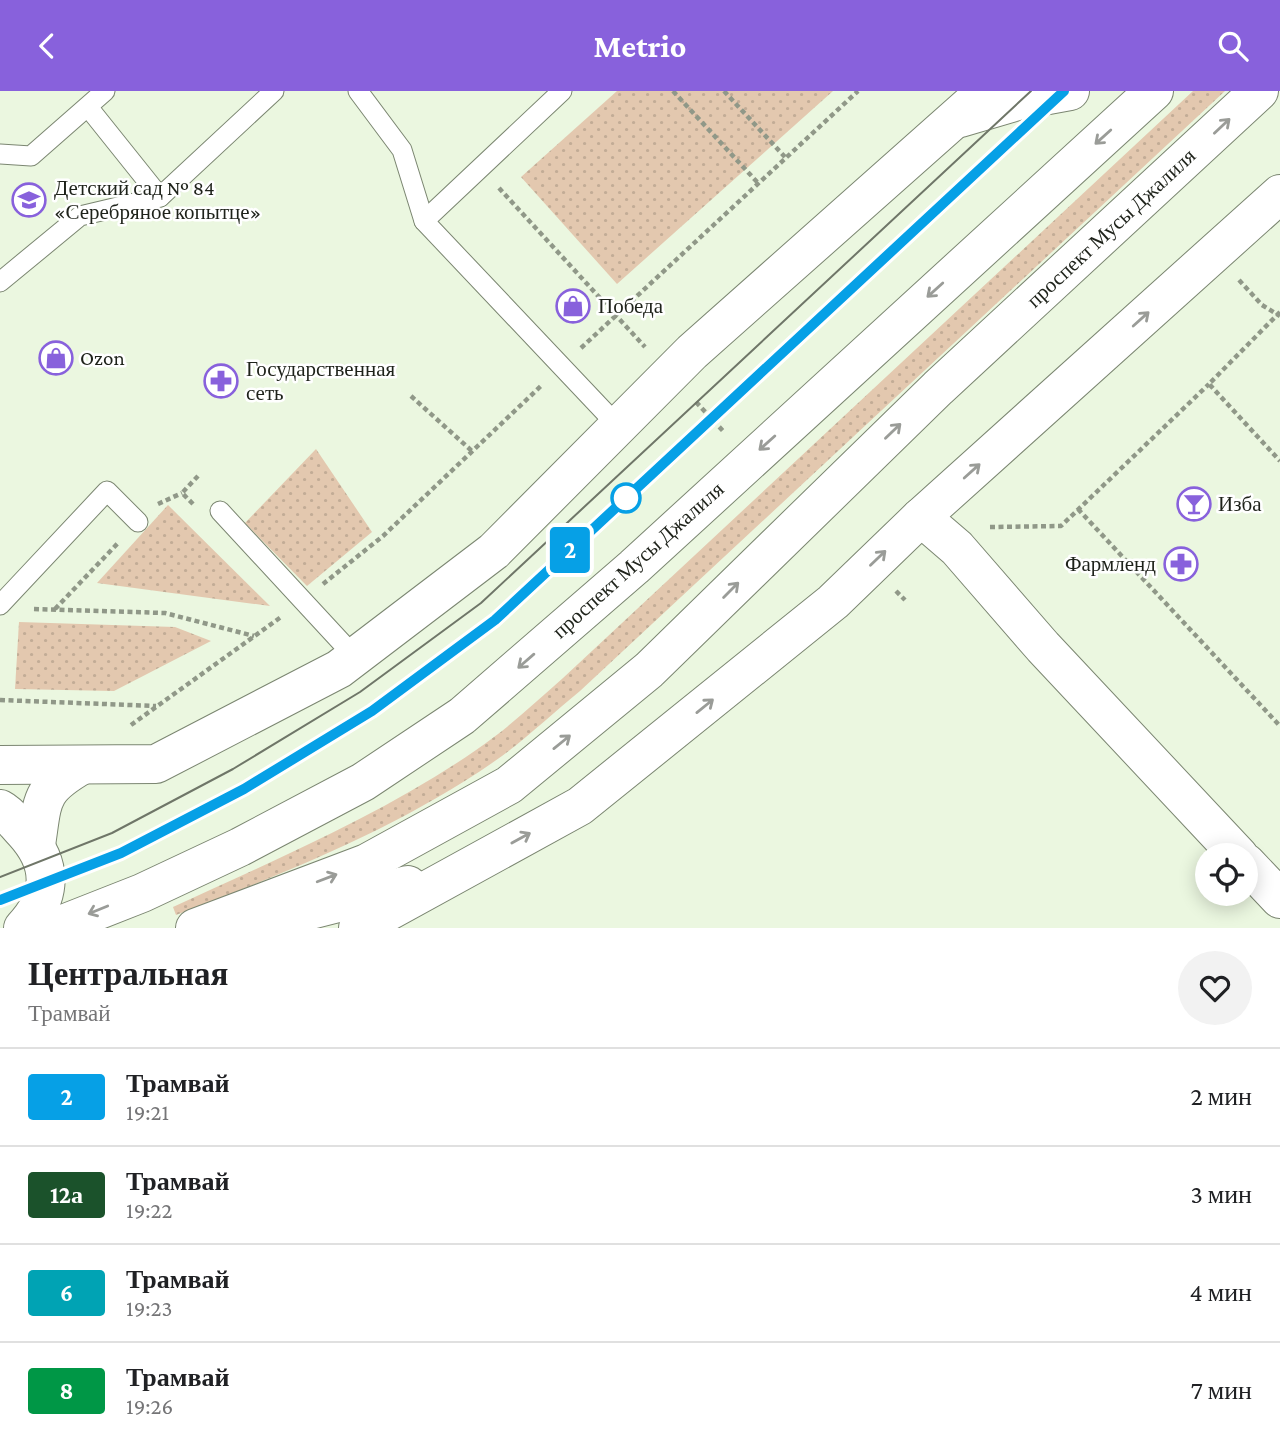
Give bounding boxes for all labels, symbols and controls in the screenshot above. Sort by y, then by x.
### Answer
icon: back [28,27,66,65]
icon: search [1214,27,1252,65]
text: Metrio [594,28,687,64]
one-way arrow [1213,117,1230,134]
one-way arrow [1095,129,1113,145]
street label: проспект Мусы Джалиля [1022,143,1201,312]
place label: Детский сад № 84 «Серебряное копытце» [54,176,261,224]
school or university icon: Детский сад № 84 «Серебряное копытце» [10,181,48,219]
one-way arrow [926,282,944,298]
shop icon: Победа [554,287,592,325]
place label: Победа [598,294,664,318]
one-way arrow [1132,311,1150,327]
shop icon: Ozon [37,339,75,377]
place label: Ozon [80,346,125,370]
place label: Государственная сеть [246,357,395,405]
pharmacy icon: Государственная сеть [202,362,240,400]
one-way arrow [885,422,902,439]
one-way arrow [758,435,776,451]
one-way arrow [963,463,981,479]
street label: проспект Мусы Джалиля [548,477,729,643]
unlabelled marker [611,483,641,513]
bar icon: Изба [1175,485,1213,523]
place label: Изба [1218,492,1262,516]
line badge: 2 [547,527,593,573]
text: 2 [564,536,576,563]
pharmacy icon: Фармленд [1162,545,1200,583]
one-way arrow [869,550,886,567]
place label: Фармленд [1065,552,1156,576]
one-way arrow [722,581,739,598]
one-way arrow [517,653,535,669]
one-way arrow [695,698,713,713]
one-way arrow [553,734,571,750]
one-way arrow [510,831,531,845]
map controls [1195,843,1258,906]
button: locate [1195,843,1258,906]
one-way arrow [316,871,338,883]
one-way arrow [87,905,109,918]
button: heart [1178,951,1252,1025]
text: Центральная [28,955,228,992]
text: Трамвай [28,1000,111,1026]
text: Трамвай [126,1069,230,1098]
text: 2 мин [1190,1082,1252,1111]
text: 2 [60,1083,73,1110]
text: 19:21 [126,1099,169,1125]
text: Трамвай [126,1167,230,1196]
text: 3 мин [1191,1180,1252,1209]
text: 12а [50,1181,83,1208]
text: 19:22 [126,1197,172,1223]
text: Трамвай [126,1265,230,1294]
text: 4 мин [1190,1278,1252,1307]
text: 6 [60,1279,73,1306]
text: 19:23 [126,1295,172,1321]
text: Трамвай [126,1363,230,1392]
text: 7 мин [1191,1376,1252,1405]
text: 8 [60,1377,73,1404]
text: 19:26 [126,1393,173,1419]

